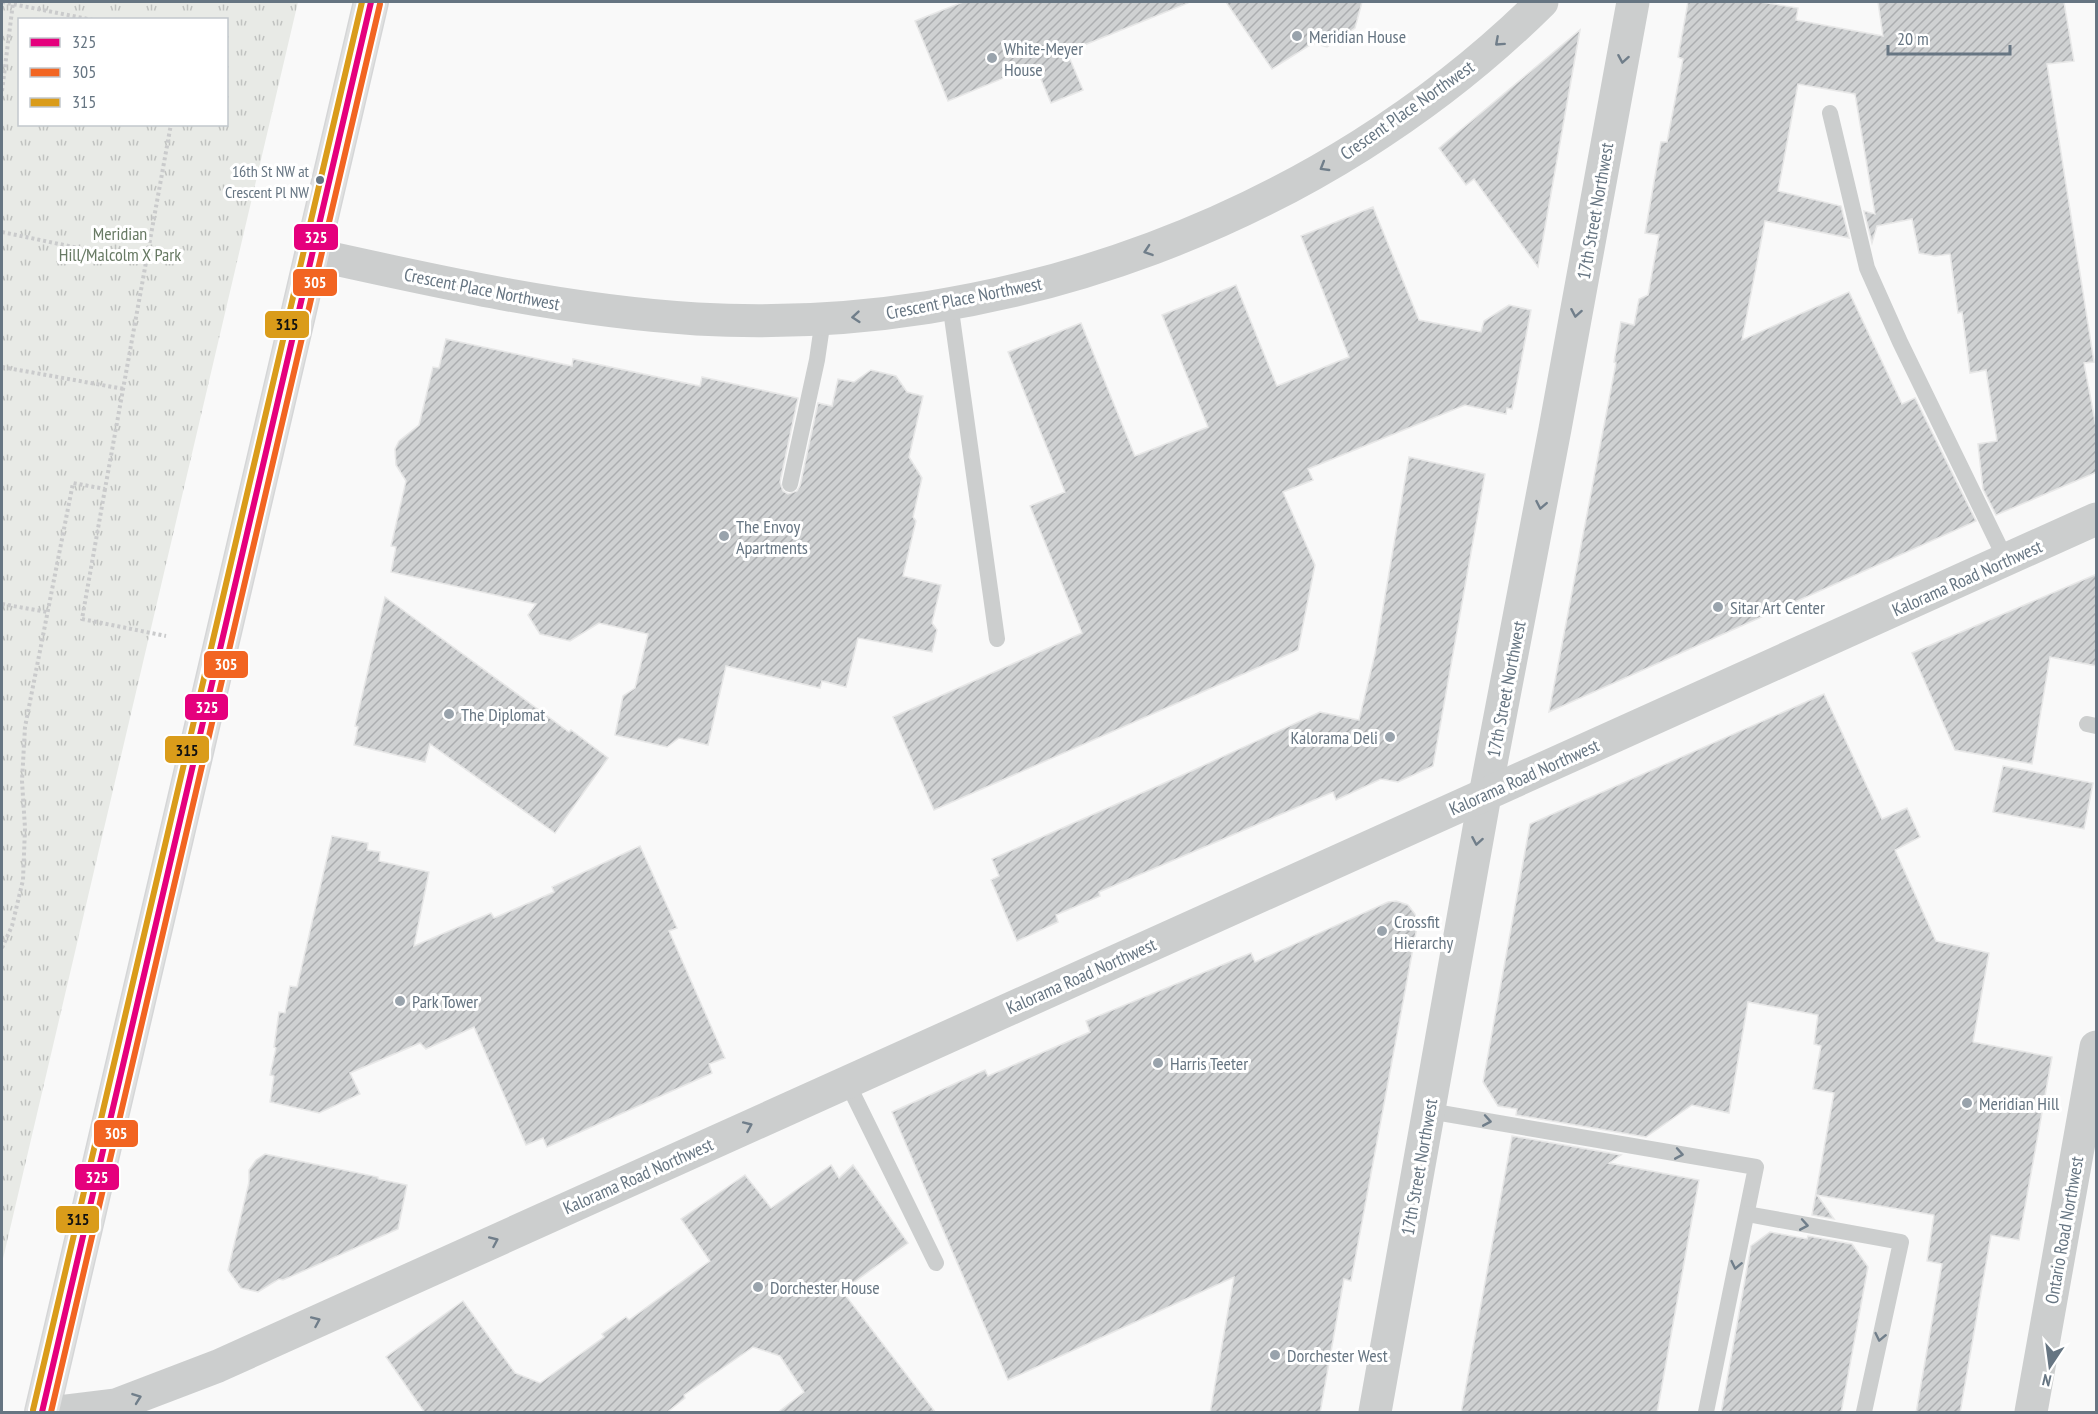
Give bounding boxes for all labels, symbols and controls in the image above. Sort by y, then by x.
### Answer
legend [18,18,228,126]
scale bar [1888,18,2010,56]
place label: Meridian House [1309,25,1406,48]
text: 20 m [1897,27,1929,50]
marker: Meridian House [1290,29,1304,43]
text: 325 [72,30,96,53]
one-way arrow [1496,35,1506,46]
place label: White-Meyer House [1004,37,1083,81]
marker: White-Meyer House [985,51,999,65]
one-way arrow [1617,54,1630,64]
street label: Crescent Place Northwest [1336,55,1478,165]
text: 305 [72,60,96,83]
text: 315 [72,90,96,113]
street label: 17th Street Northwest [1572,141,1618,281]
one-way arrow [1320,159,1330,171]
place label: 16th St NW at Crescent Pl NW [225,161,310,202]
marker: 16th St NW at Crescent Pl NW [314,174,326,186]
park label: Meridian Hill/Malcolm X Park [59,222,181,266]
line badge: 325 [293,223,339,251]
text: 325 [305,227,327,247]
one-way arrow [1143,243,1154,256]
street label: Crescent Place Northwest [402,263,562,315]
line badge: 305 [292,268,338,297]
text: 305 [304,272,326,292]
street label: Crescent Place Northwest [884,272,1044,324]
one-way arrow [1571,308,1583,318]
line badge: 315 [264,310,310,339]
one-way arrow [852,310,861,323]
text: 315 [276,314,298,334]
one-way arrow [1535,499,1548,509]
place label: The Envoy Apartments [736,515,808,559]
marker: The Envoy Apartments [717,529,731,543]
street label: Kalorama Road Northwest [1888,535,2046,621]
place label: Sitar Art Center [1730,596,1825,619]
marker: Sitar Art Center [1711,600,1725,614]
street label: 17th Street Northwest [1482,619,1531,759]
line badge: 305 [203,650,249,679]
text: 305 [215,654,237,674]
line badge: 325 [184,693,229,721]
text: 325 [196,697,218,717]
place label: The Diplomat [461,703,545,726]
marker: The Diplomat [442,707,456,721]
place label: Kalorama Deli [1290,726,1378,749]
marker: Kalorama Deli [1383,730,1397,744]
street label: Kalorama Road Northwest [1445,734,1603,820]
line badge: 315 [164,735,210,764]
text: 315 [176,740,198,760]
one-way arrow [1471,835,1484,845]
place label: Crossfit Hierarchy [1394,910,1453,954]
marker: Crossfit Hierarchy [1375,924,1389,938]
street label: Kalorama Road Northwest [1002,933,1160,1019]
place label: Park Tower [412,990,478,1013]
marker: Park Tower [393,994,407,1008]
place label: Harris Teeter [1170,1052,1248,1075]
marker: Harris Teeter [1151,1056,1165,1070]
place label: Meridian Hill [1979,1092,2060,1115]
marker: Meridian Hill [1960,1096,1974,1110]
street label: 17th Street Northwest [1396,1097,1442,1237]
one-way arrow [1482,1114,1492,1127]
line badge: 305 [93,1119,139,1148]
one-way arrow [742,1122,753,1134]
text: 305 [105,1123,127,1143]
street label: Kalorama Road Northwest [559,1133,717,1219]
one-way arrow [1675,1147,1684,1159]
street label: Ontario Road Northwest [2040,1154,2088,1306]
line badge: 325 [74,1163,120,1191]
text: 325 [86,1167,108,1187]
line badge: 315 [55,1205,100,1234]
text: 315 [67,1209,89,1229]
one-way arrow [1799,1218,1809,1231]
one-way arrow [487,1237,498,1249]
one-way arrow [1730,1260,1743,1270]
place label: Dorchester House [770,1276,880,1299]
marker: Dorchester House [751,1280,765,1294]
one-way arrow [310,1317,321,1329]
one-way arrow [1874,1332,1887,1342]
north arrow [2020,1336,2080,1396]
place label: Dorchester West [1287,1344,1388,1367]
marker: Dorchester West [1268,1348,1282,1362]
text: N [2040,1370,2053,1391]
one-way arrow [131,1392,141,1405]

